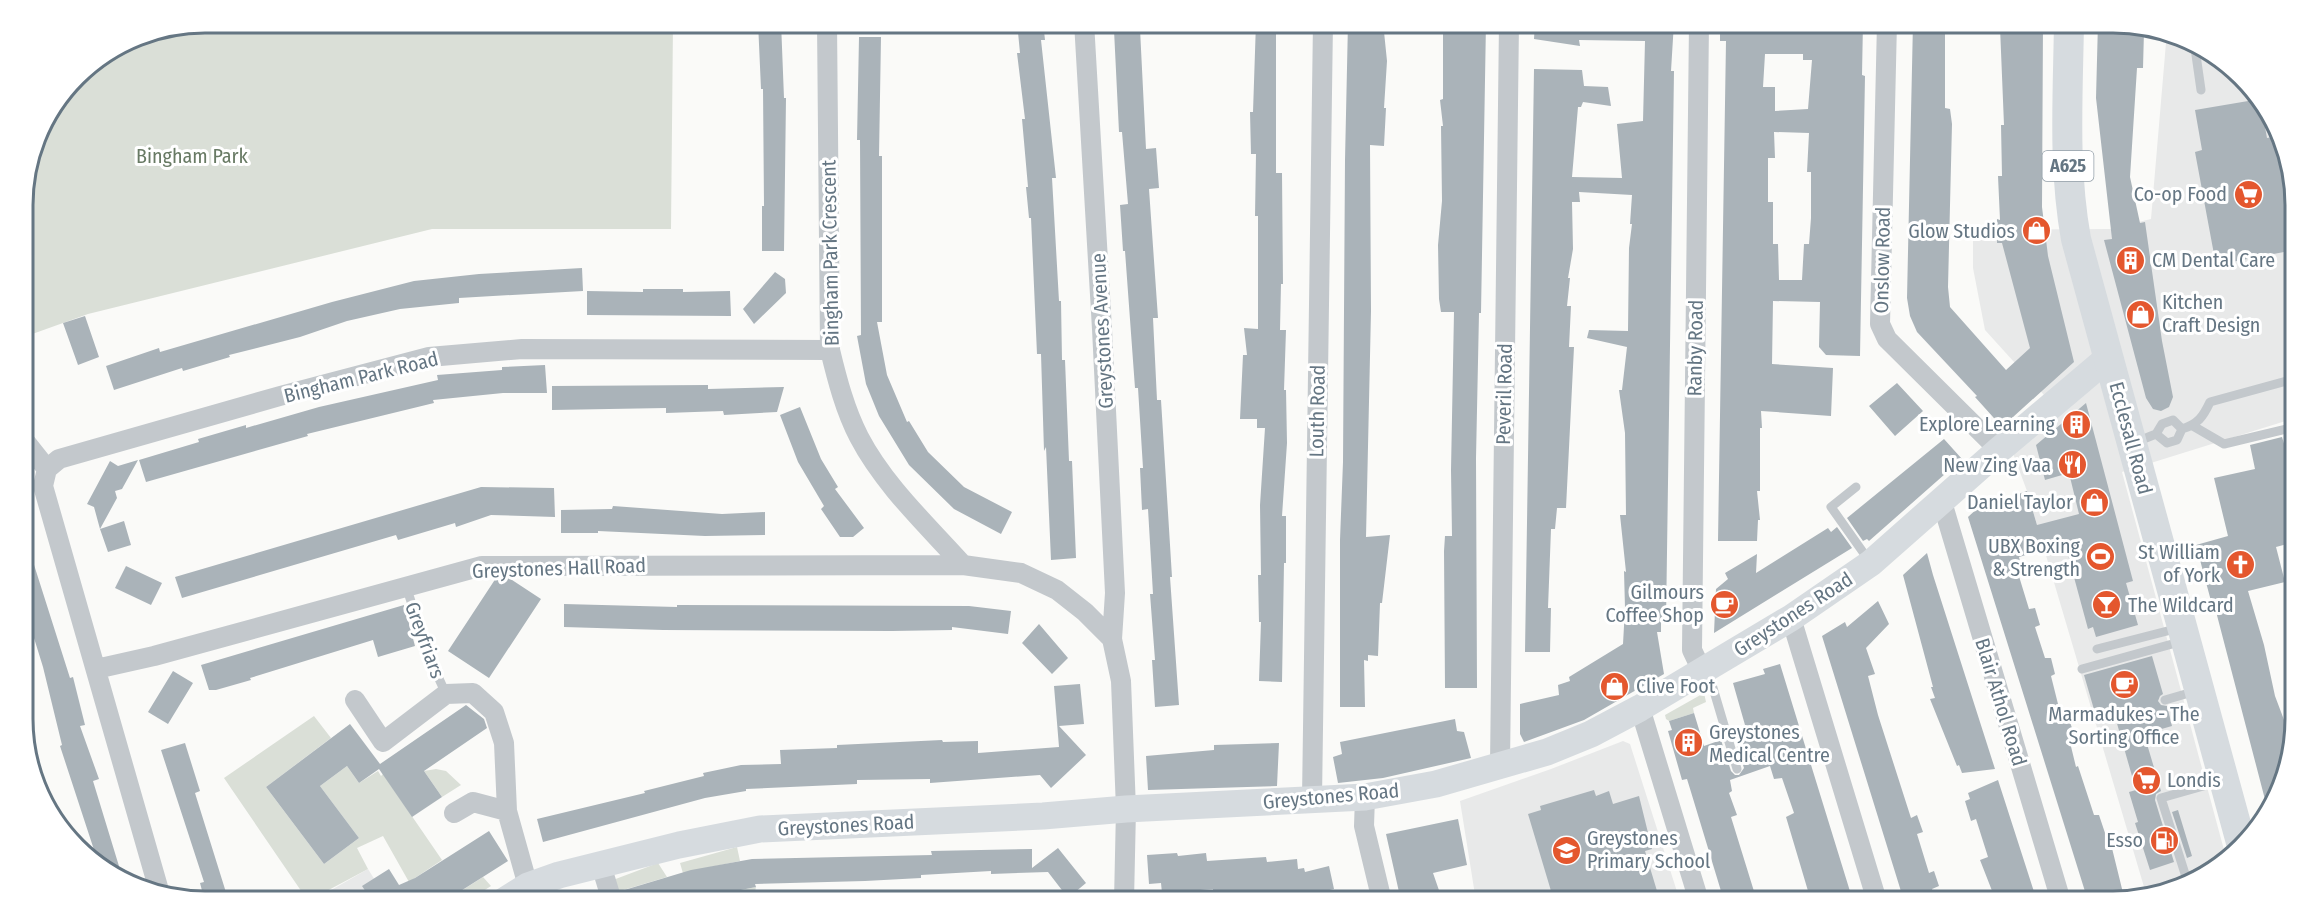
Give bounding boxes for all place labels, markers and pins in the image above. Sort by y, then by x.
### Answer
supermarket icon: Co-op Food [2232,178,2264,210]
place label: Co-op Food [2134,182,2227,206]
shop icon: Glow Studios [2020,215,2052,247]
place label: Glow Studios [1908,219,2015,243]
building icon: CM Dental Care [2115,244,2147,276]
place label: CM Dental Care [2152,248,2275,272]
place label: Kitchen Craft Design [2162,290,2260,337]
shop icon: Kitchen Craft Design [2125,298,2157,330]
building icon: Explore Learning [2060,408,2092,440]
place label: Explore Learning [1919,412,2056,436]
restaurant icon: New Zing Vaa [2056,449,2088,481]
place label: New Zing Vaa [1943,453,2051,477]
shop icon: Daniel Taylor [2078,486,2110,518]
place label: Daniel Taylor [1967,490,2073,514]
place label: UBX Boxing & Strength [1988,534,2081,581]
place label: St William of York [2138,540,2221,587]
sports icon: UBX Boxing & Strength [2085,541,2117,573]
church icon: St William of York [2225,548,2257,580]
place label: Gilmours Coffee Shop [1606,580,1704,627]
cafe icon: Gilmours Coffee Shop [1709,588,1741,620]
bar icon: The Wildcard [2091,589,2123,621]
place label: The Wildcard [2128,593,2234,617]
cafe icon: Marmadukes - The Sorting Office [2108,668,2140,700]
shop icon: Clive Foot [1599,670,1631,702]
place label: Clive Foot [1636,674,1716,698]
place label: Marmadukes - The Sorting Office [2048,702,2200,749]
place label: Greystones Medical Centre [1709,720,1830,767]
building icon: Greystones Medical Centre [1672,727,1704,759]
supermarket icon: Londis [2130,764,2162,796]
place label: Londis [2167,768,2221,792]
fuel station icon: Esso [2148,824,2180,856]
place label: Greystones Primary School [1587,826,1710,873]
place label: Esso [2106,828,2143,852]
school or university icon: Greystones Primary School [1550,834,1582,866]

